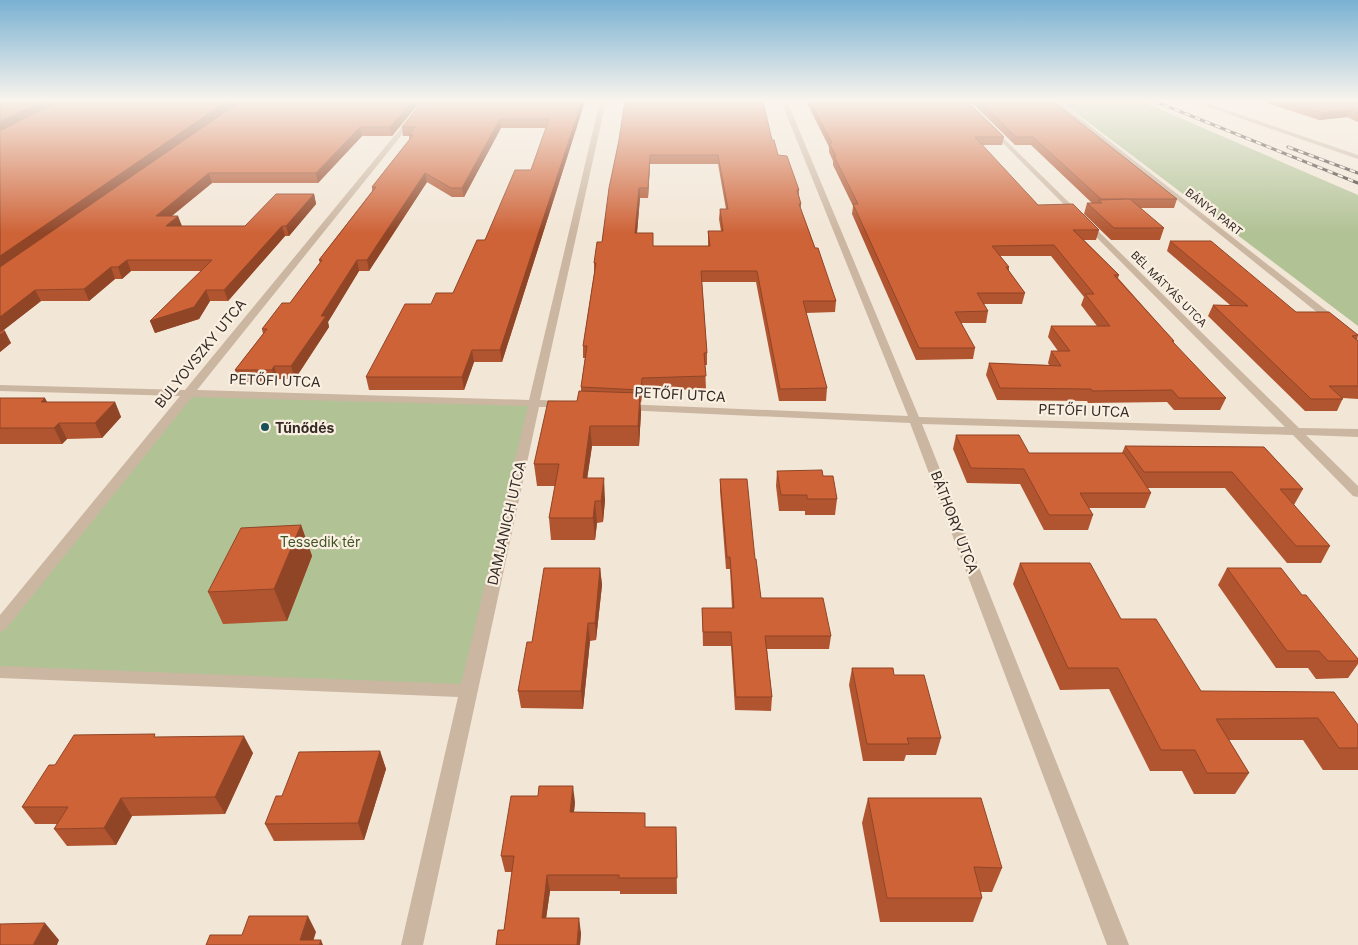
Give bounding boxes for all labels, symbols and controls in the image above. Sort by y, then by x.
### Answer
street label: BÁNYA PART [1183,185,1245,239]
street label: BÉL MÁTYÁS UTCA [1128,248,1210,330]
street label: BULYOVSZKY UTCA [151,295,249,411]
street label: PETŐFI UTCA [229,370,321,390]
street label: PETŐFI UTCA [634,383,726,405]
street label: PETŐFI UTCA [1038,400,1130,420]
place label: Tűnődés [275,419,334,436]
marker: Tűnődés [259,421,271,433]
street label: DAMJANICH UTCA [483,459,529,587]
street label: BÁTHORY UTCA [928,468,983,576]
park label: Tessedik tér [280,533,360,550]

